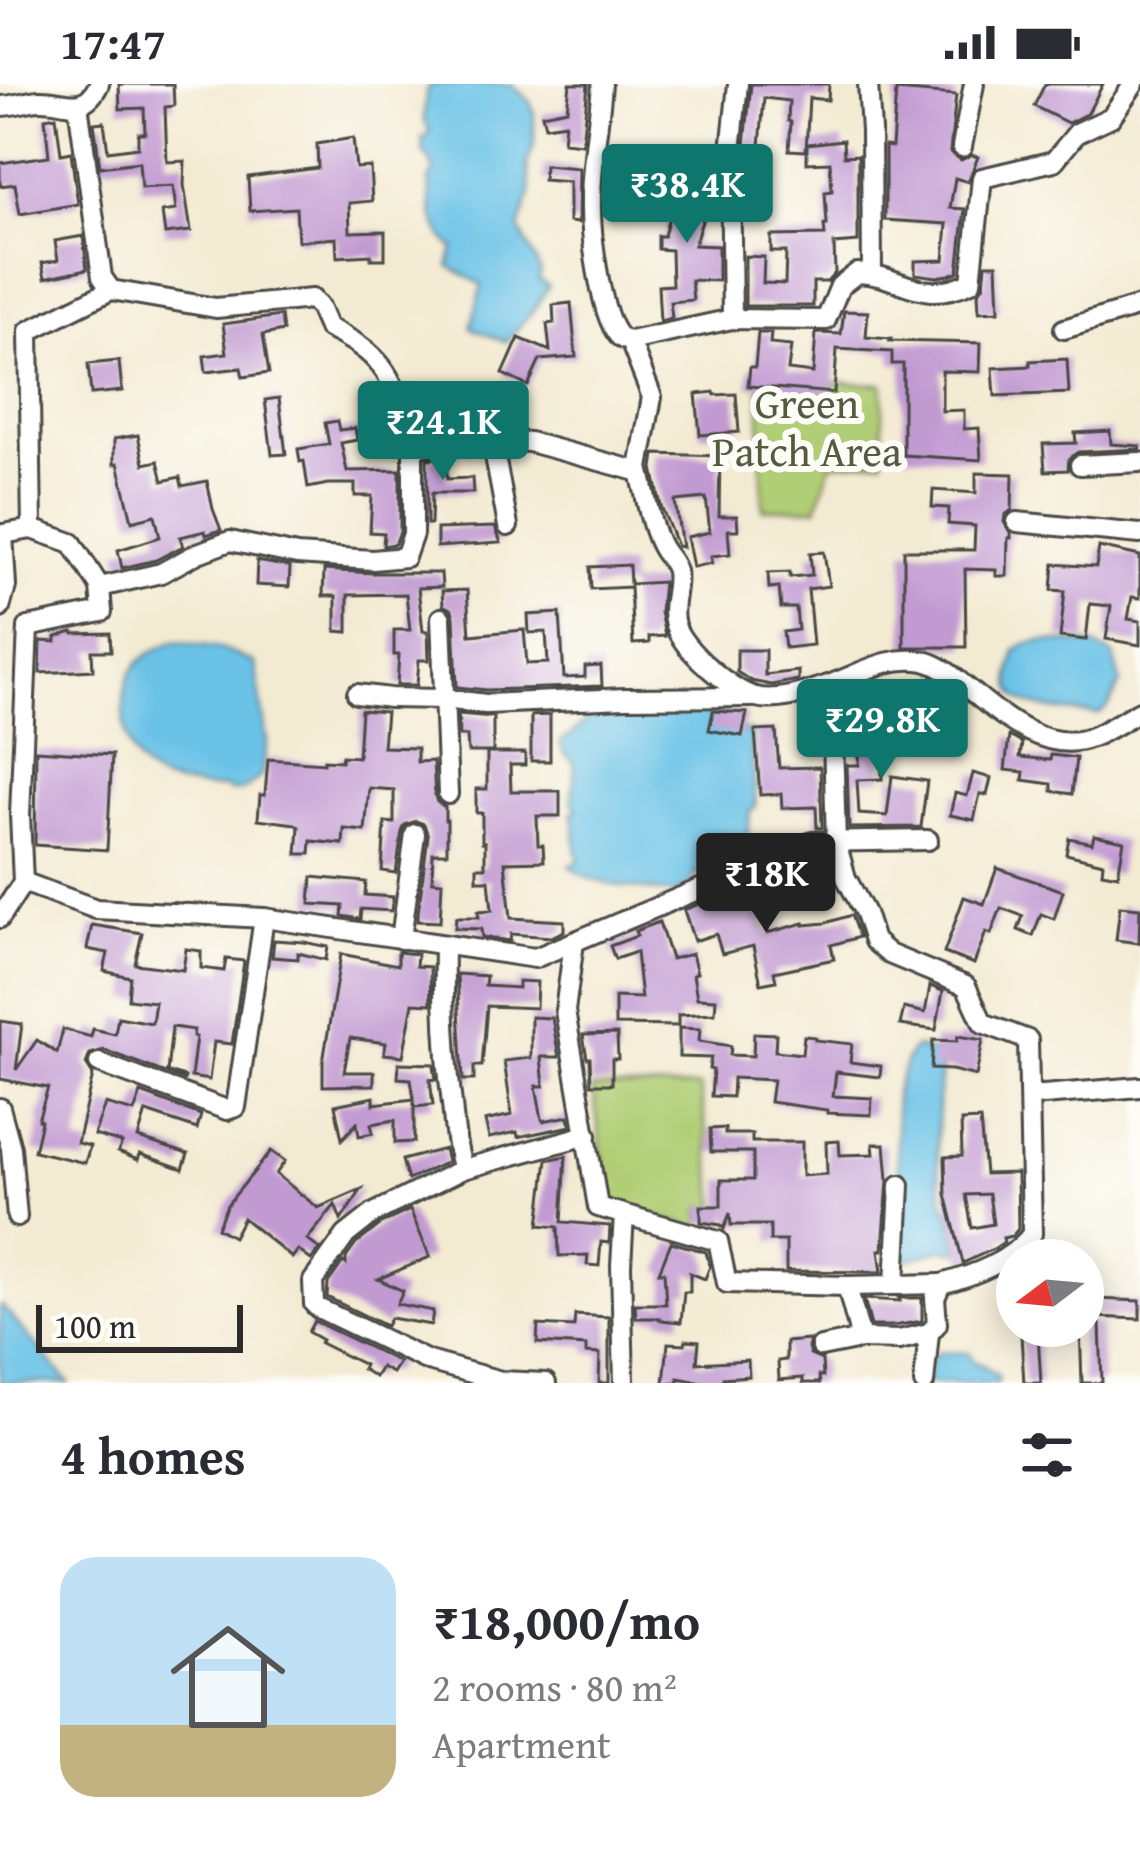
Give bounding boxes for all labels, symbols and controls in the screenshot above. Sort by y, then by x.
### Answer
text: 17:47 [60,10,166,75]
pin: ₹38.4K [589,144,785,246]
text: ₹38.4K [629,154,745,211]
park label: Green Patch Area [712,372,902,481]
pin: ₹24.1K [345,381,541,483]
text: ₹24.1K [385,391,501,448]
pin: ₹29.8K [784,679,980,781]
text: ₹29.8K [824,689,940,746]
pin: ₹18K [695,833,837,935]
text: ₹18K [723,843,809,900]
north arrow [996,1239,1104,1347]
map controls [996,1239,1104,1347]
scale bar [36,1299,243,1352]
text: 100 m [54,1302,136,1350]
text: 4 homes [60,1418,246,1493]
icon: filters [1014,1422,1080,1488]
text: ₹18,000/mo [432,1583,700,1658]
icon: home [156,1605,300,1749]
text: 2 rooms · 80 m² [432,1658,677,1715]
text: Apartment [432,1715,611,1772]

